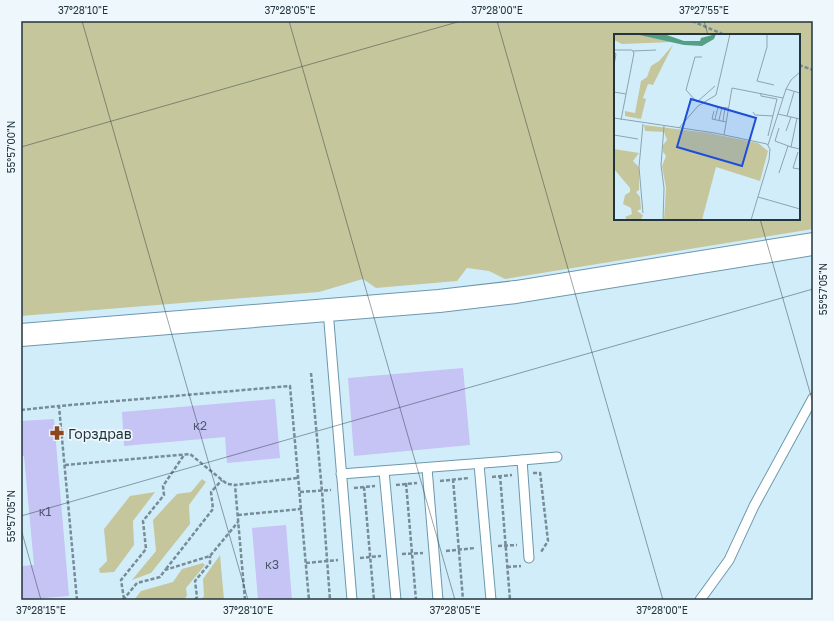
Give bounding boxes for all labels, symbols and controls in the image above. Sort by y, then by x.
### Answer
text: 37°28'10"E [58,4,108,16]
text: 37°28'05"E [264,4,316,16]
text: 37°28'00"E [471,4,523,16]
text: 37°27'55"E [679,4,729,16]
inset map [614,34,800,220]
text: 55°57'00"N [5,121,17,173]
text: 55°57'05"N [817,263,829,315]
house number: к2 [193,418,207,433]
pharmacy icon: Горздрав [49,425,65,441]
place label: Горздрав [68,425,132,442]
text: 55°57'05"N [5,490,17,542]
house number: к1 [39,504,52,519]
house number: к3 [265,557,279,572]
text: 37°28'15"E [16,604,66,616]
text: 37°28'10"E [223,604,273,616]
text: 37°28'05"E [429,604,481,616]
text: 37°28'00"E [636,604,688,616]

